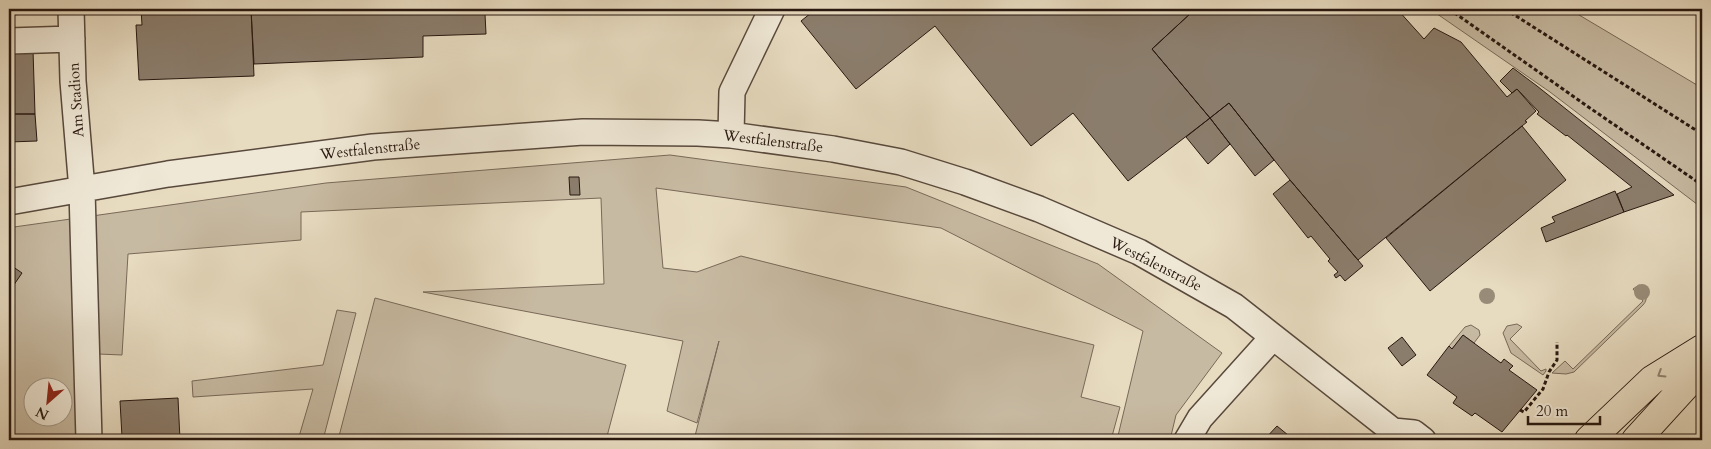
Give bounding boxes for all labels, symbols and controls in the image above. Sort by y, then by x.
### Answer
street label: Am Stadion [63,61,89,138]
street label: Westfalenstraße [721,125,824,157]
street label: Westfalenstraße [318,134,421,164]
street label: Westfalenstraße [1106,232,1206,296]
one-way arrow [1657,368,1666,378]
north arrow [22,376,72,426]
scale bar [1528,394,1601,426]
text: 20 m [1536,401,1568,421]
text: N [33,402,52,424]

